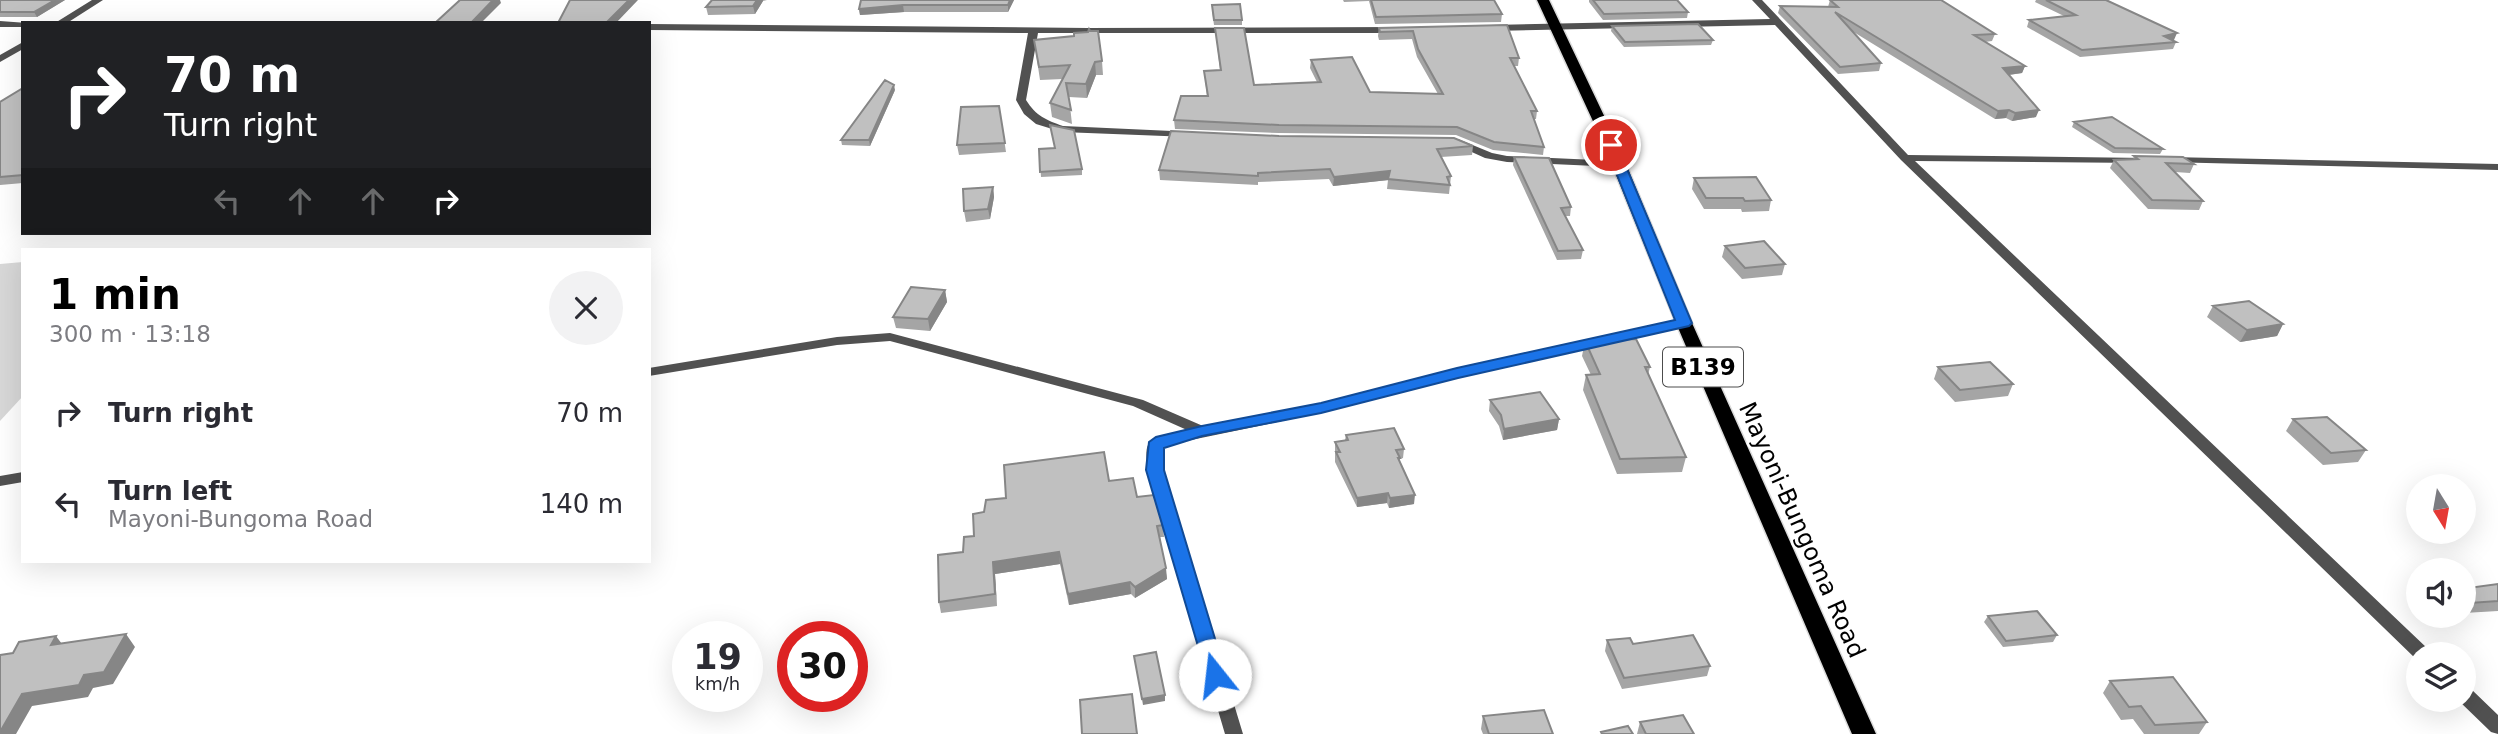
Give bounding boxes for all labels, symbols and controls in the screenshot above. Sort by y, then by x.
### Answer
text: 70 m [164,47,300,104]
icon: right [49,49,140,140]
text: Turn right [164,106,317,144]
pin [1581,115,1641,175]
icon: arrive [1592,126,1630,164]
icon: left [208,182,246,220]
icon: ahead [281,182,319,220]
icon: ahead [354,182,392,220]
icon: right [427,182,465,220]
text: 1 min [49,270,181,319]
button: close [549,271,623,345]
text: 300 m · 13:18 [49,321,211,347]
road number: B139 [1663,348,1743,386]
icon: right [49,394,87,432]
text: Turn right [108,398,253,428]
text: 70 m [556,398,623,428]
street label: Mayoni-Bungoma Road [1733,398,1871,662]
north arrow [2406,474,2476,544]
map controls [2406,474,2476,712]
text: Turn left [108,476,232,506]
icon: left [49,485,87,523]
text: 140 m [540,489,623,519]
text: Mayoni-Bungoma Road [108,506,373,532]
button: sound [2406,558,2476,628]
speed limit sign: 30 [777,621,868,712]
text: 19 [693,637,742,677]
position arrow [1178,638,1252,712]
button: layers [2406,642,2476,712]
text: km/h [695,673,740,694]

